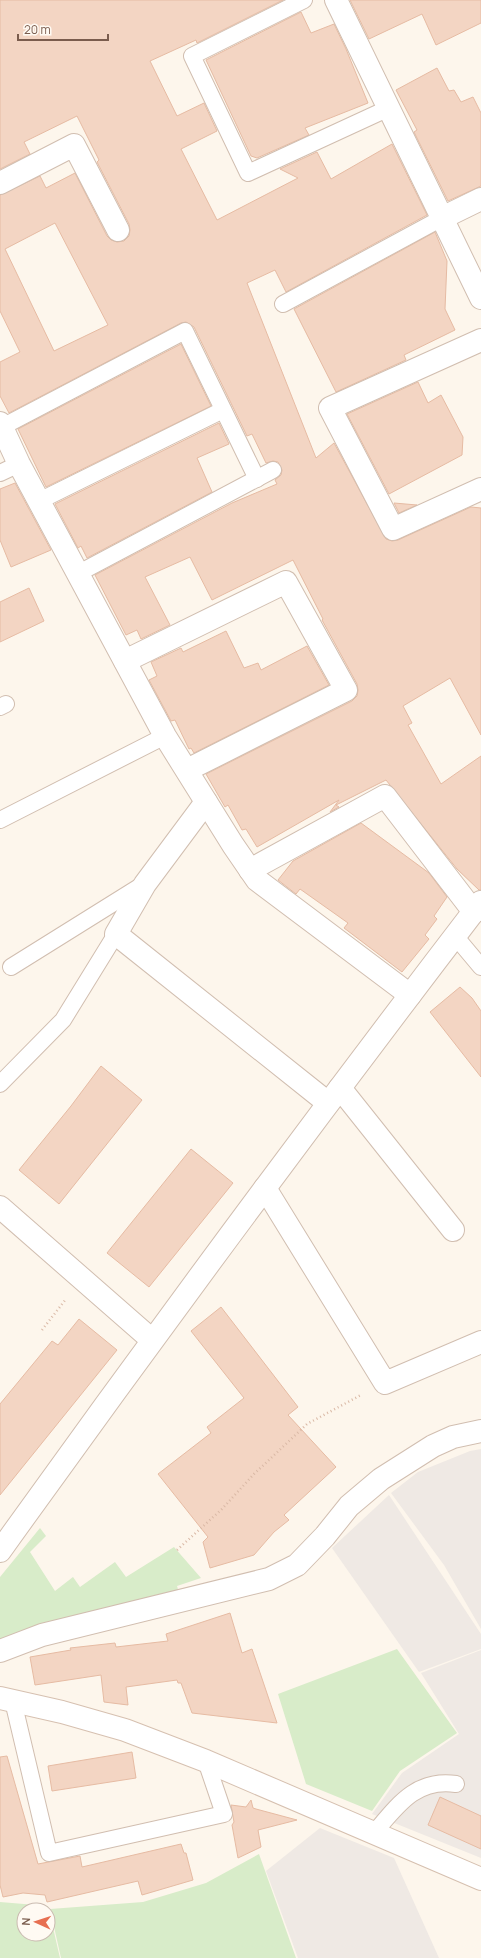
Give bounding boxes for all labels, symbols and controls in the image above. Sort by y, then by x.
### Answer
scale bar [18,16,108,42]
text: 20 m [24,21,51,38]
north arrow [16,1902,56,1942]
text: N [18,1917,33,1926]

